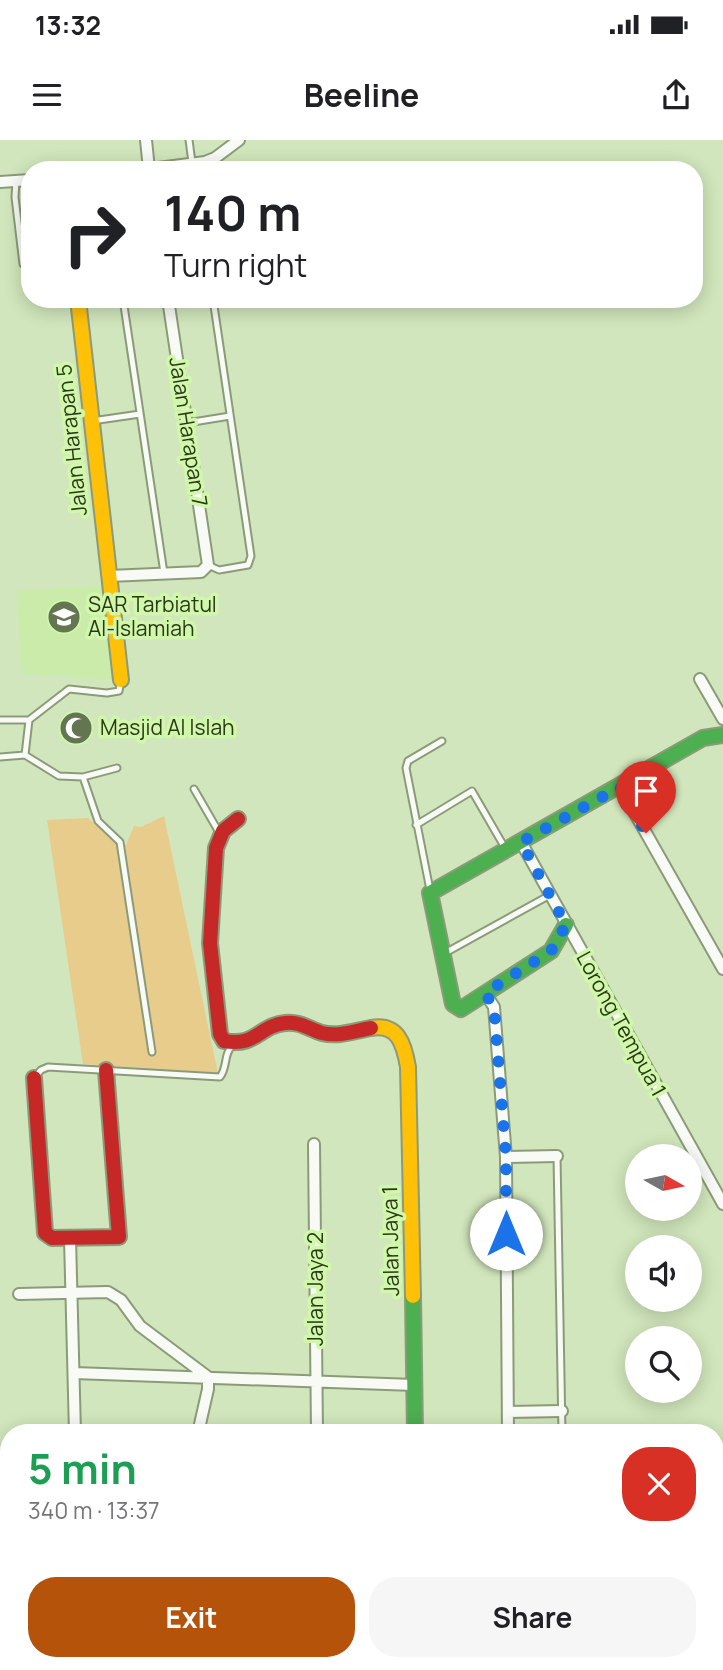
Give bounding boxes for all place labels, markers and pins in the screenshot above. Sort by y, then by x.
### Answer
place label: SAR Tarbiatul Al-Islamiah [88,590,217,642]
school or university icon: SAR Tarbiatul Al-Islamiah [45,598,83,636]
mosque icon: Masjid Al Islah [57,709,95,747]
place label: Masjid Al Islah [100,713,235,741]
pin [616,761,676,833]

